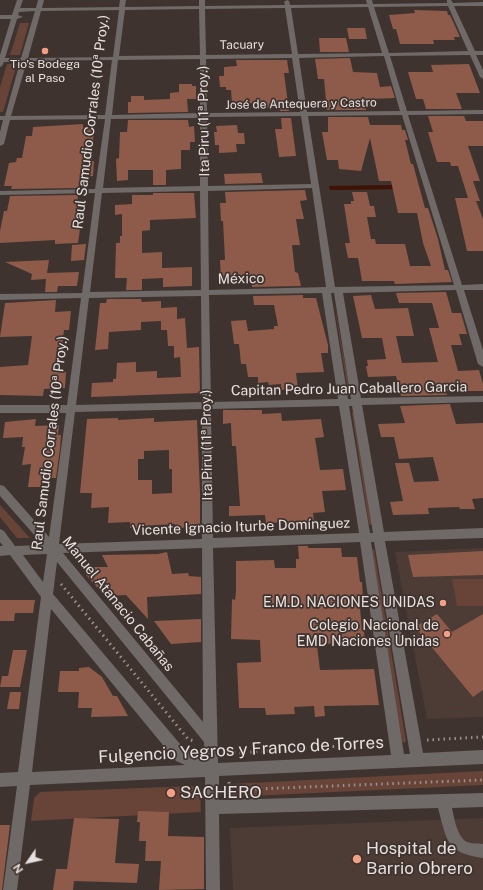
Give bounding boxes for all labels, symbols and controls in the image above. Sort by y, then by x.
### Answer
street label: Raul Samudio Corrales (10ª Proy.) [70,14,112,230]
street label: Tacuary [220,37,264,53]
marker: Tio's Bodega al Paso [40,46,50,56]
place label: Tio's Bodega al Paso [10,57,80,85]
street label: Ita Piru (11ª Proy.) [195,65,213,177]
street label: José de Antequera y Castro [225,95,377,113]
street label: México [218,270,264,288]
street label: Raul Samudio Corrales (10ª Proy.) [29,335,71,551]
street label: Capitan Pedro Juan Caballero Garcia [231,379,467,399]
street label: Ita Piru (11ª Proy.) [198,389,216,501]
street label: Vicente Ignacio Iturbe Domínguez [132,515,350,539]
street label: Manuel Atanacio Cabañas [58,533,178,675]
place label: E.M.D. NACIONES UNIDAS [263,595,435,611]
marker: E.M.D. NACIONES UNIDAS [438,598,448,608]
place label: Colegio Nacional de EMD Naciones Unidas [297,618,439,650]
marker: Colegio Nacional de EMD Naciones Unidas [442,629,452,639]
street label: Fulgencio Yegros y Franco de Torres [98,732,384,768]
place label: SACHERO [180,783,262,803]
marker: SACHERO [165,787,177,799]
place label: Hospital de Barrio Obrero [366,839,473,879]
north arrow [8,842,48,882]
marker: Hospital de Barrio Obrero [351,853,363,865]
text: N [11,862,25,876]

